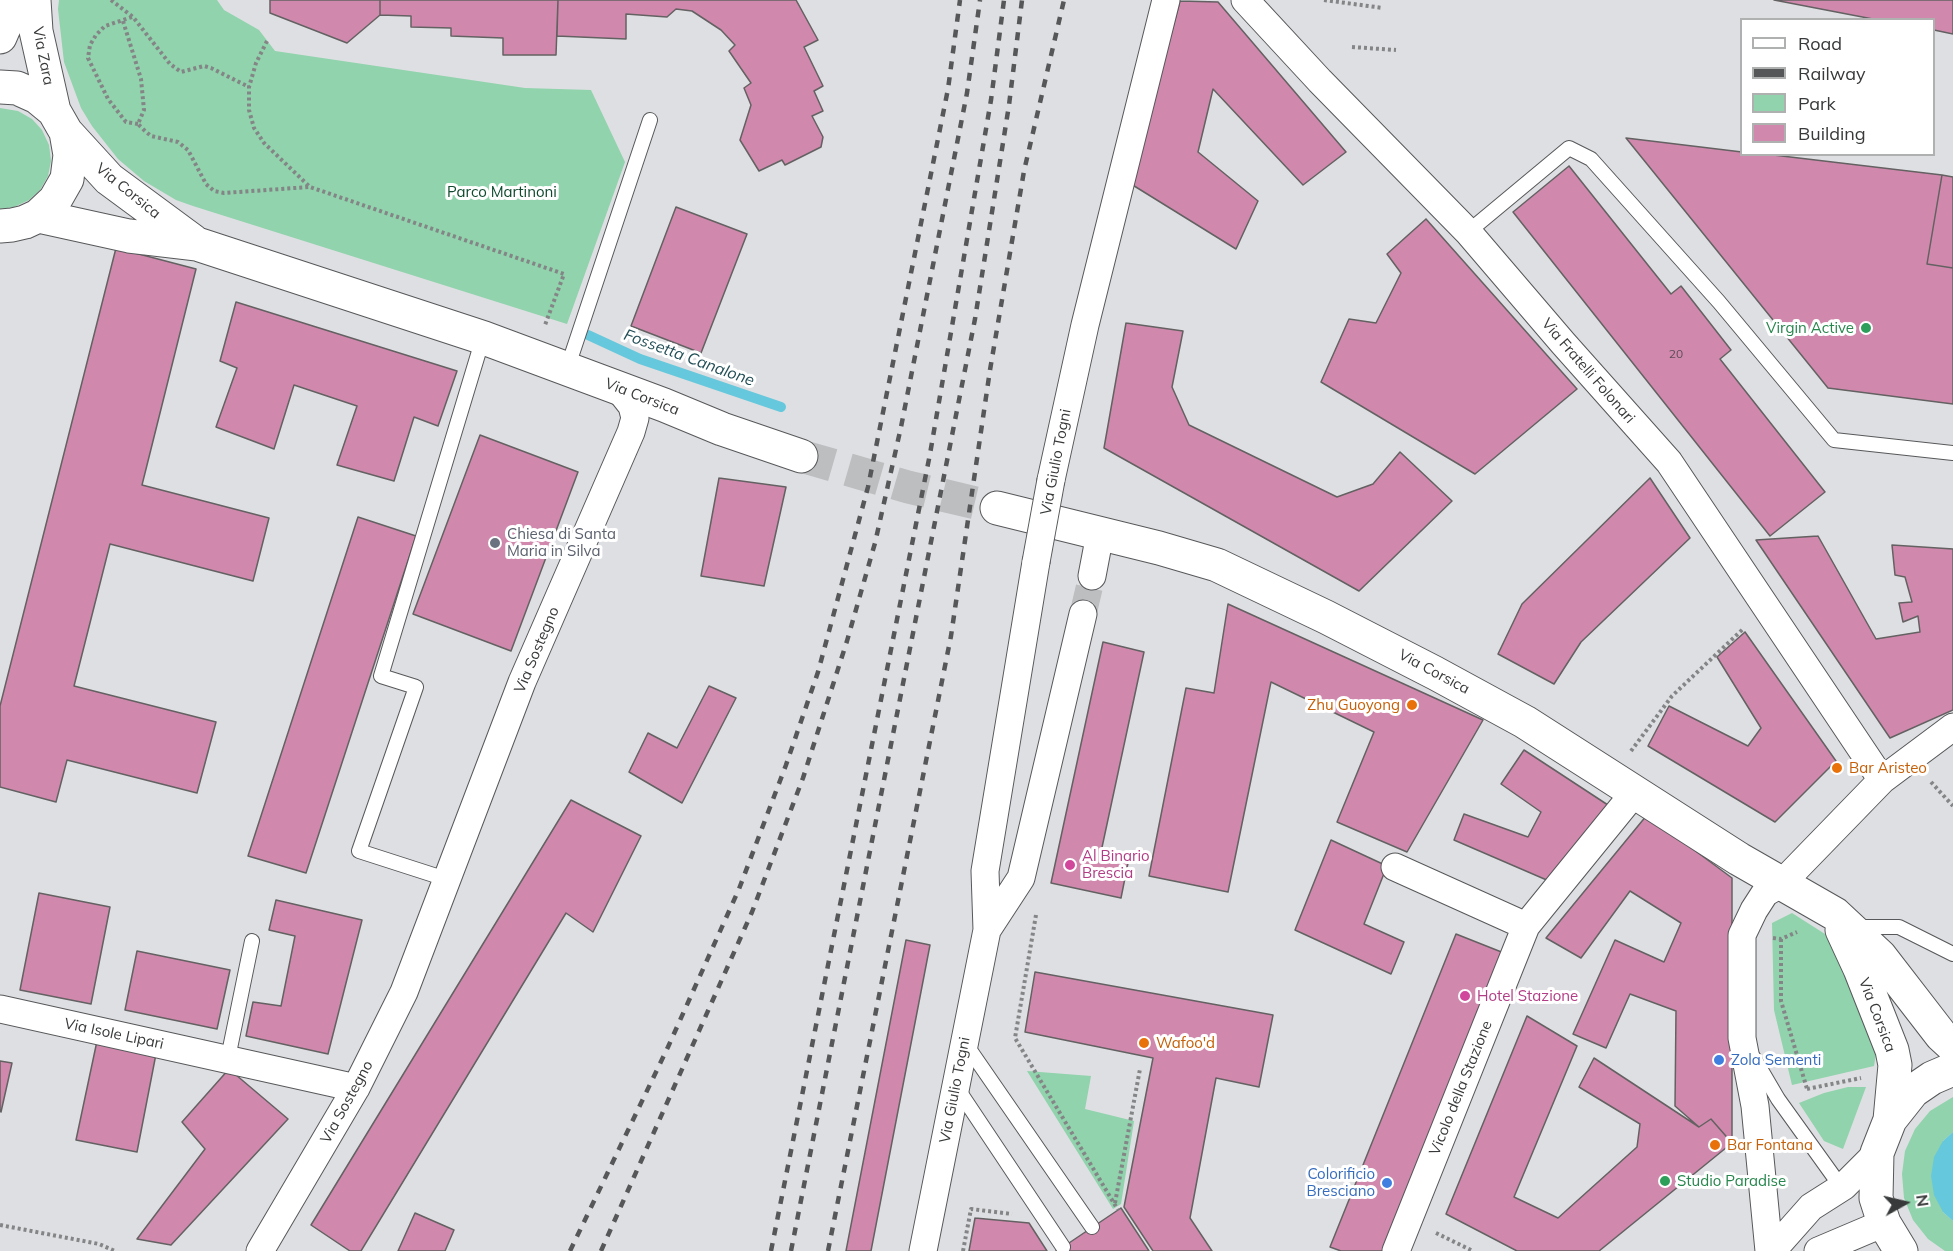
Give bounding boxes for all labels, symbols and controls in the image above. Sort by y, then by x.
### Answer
legend [1740,18,1935,156]
street label: Via Zara [29,25,57,87]
text: Road [1798,32,1842,55]
text: Railway [1798,62,1866,85]
text: Park [1798,92,1836,115]
text: Building [1798,122,1866,145]
street label: Via Corsica [92,159,164,223]
park label: Parco Martinoni [447,183,557,201]
street label: Via Fratelli Folonari [1538,315,1638,427]
place label: Virgin Active [1766,319,1854,337]
marker: Virgin Active [1859,321,1873,335]
water label: Fossetta Canalone [621,325,757,391]
house number: 20 [1669,347,1683,361]
street label: Via Corsica [602,375,682,419]
street label: Via Giulio Togni [1037,407,1075,517]
place label: Chiesa di Santa Maria in Silva [507,525,616,560]
marker: Chiesa di Santa Maria in Silva [488,536,502,550]
street label: Via Sostegno [511,604,563,696]
street label: Via Corsica [1395,646,1473,698]
place label: Zhu Guoyong [1307,696,1400,714]
marker: Zhu Guoyong [1405,698,1419,712]
place label: Bar Aristeo [1849,759,1927,777]
marker: Bar Aristeo [1830,761,1844,775]
place label: Al Binario Brescia [1082,847,1150,882]
marker: Al Binario Brescia [1063,858,1077,872]
street label: Via Corsica [1855,975,1899,1055]
place label: Hotel Stazione [1477,987,1578,1005]
marker: Hotel Stazione [1458,989,1472,1003]
street label: Via Isole Lipari [63,1015,165,1053]
street label: Vicolo della Stazione [1426,1018,1496,1158]
place label: Wafoo'd [1156,1034,1215,1052]
street label: Via Giulio Togni [936,1035,974,1145]
marker: Wafoo'd [1137,1036,1151,1050]
place label: Zola Sementi [1731,1051,1821,1069]
marker: Zola Sementi [1712,1053,1726,1067]
street label: Via Sostegno [317,1057,377,1147]
place label: Bar Fontana [1727,1136,1813,1154]
marker: Bar Fontana [1708,1138,1722,1152]
place label: Colorificio Bresciano [1307,1165,1375,1200]
place label: Studio Paradise [1677,1172,1786,1190]
north arrow [1875,1173,1935,1233]
marker: Studio Paradise [1658,1174,1672,1188]
marker: Colorificio Bresciano [1380,1176,1394,1190]
text: N [1912,1193,1934,1208]

